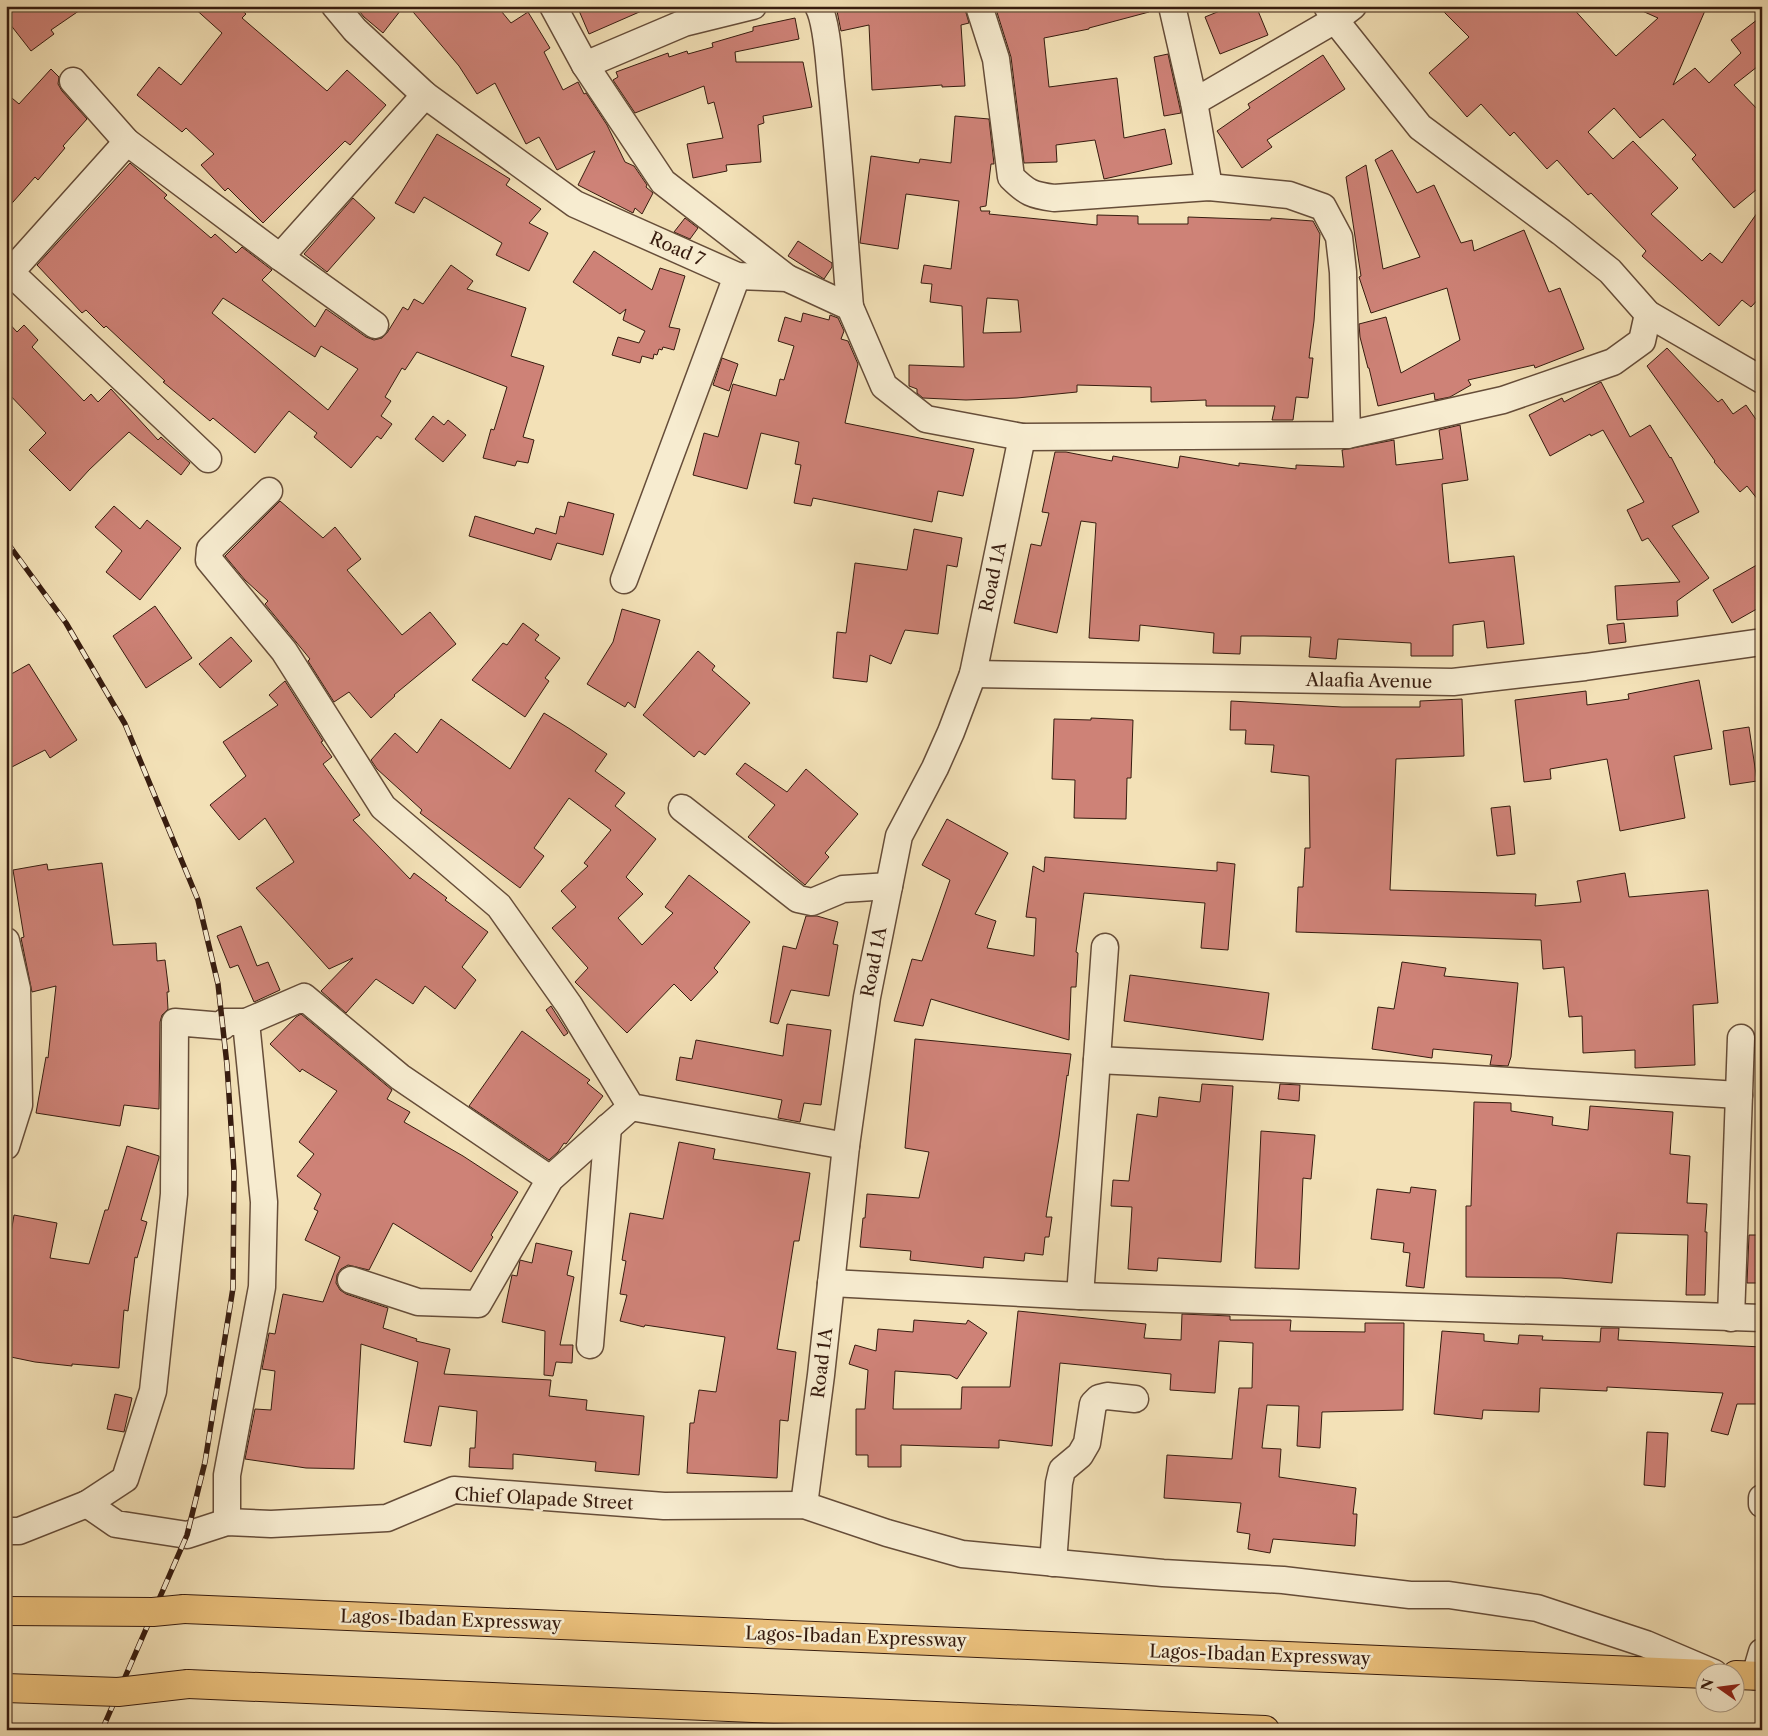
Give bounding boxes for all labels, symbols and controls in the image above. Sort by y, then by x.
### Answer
street label: Road 7 [646,227,708,271]
street label: Road 1A [975,539,1011,614]
street label: Alaafia Avenue [1305,669,1432,693]
street label: Road 1A [856,924,892,999]
street label: Road 1A [807,1326,837,1400]
street label: Chief Olapade Street [454,1483,635,1515]
street label: Lagos-Ibadan Expressway [340,1605,563,1635]
street label: Lagos-Ibadan Expressway [745,1622,968,1652]
street label: Lagos-Ibadan Expressway [1149,1640,1372,1670]
north arrow [1696,1664,1746,1714]
text: N [1697,1677,1718,1693]

